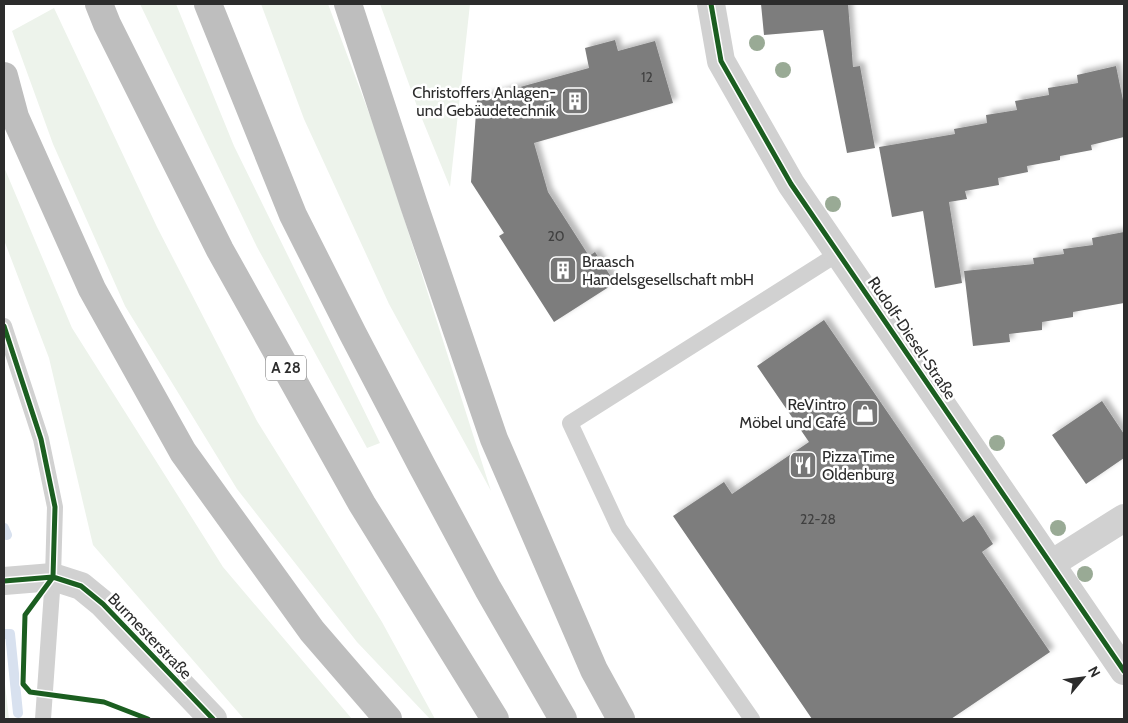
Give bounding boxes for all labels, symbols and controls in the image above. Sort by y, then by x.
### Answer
house number: 12 [641,68,653,86]
place label: Christoffers Anlagen- und Gebäudetechnik [412,83,557,120]
building icon: Christoffers Anlagen- und Gebäudetechnik [560,86,590,116]
house number: 20 [547,227,565,245]
place label: Braasch Handelsgesellschaft mbH [582,252,754,289]
building icon: Braasch Handelsgesellschaft mbH [548,255,578,285]
street label: Rudolf-Diesel-Straße [864,273,960,403]
road number: A 28 [266,356,306,380]
place label: ReVintro Möbel und Café [739,395,846,432]
shop icon: ReVintro Möbel und Café [850,398,880,428]
place label: Pizza Time Oldenburg [822,447,895,484]
restaurant icon: Pizza Time Oldenburg [788,450,818,480]
house number: 22-28 [800,510,836,528]
street label: Burmesterstraße [104,589,196,683]
north arrow [1058,653,1108,703]
text: N [1084,663,1105,680]

